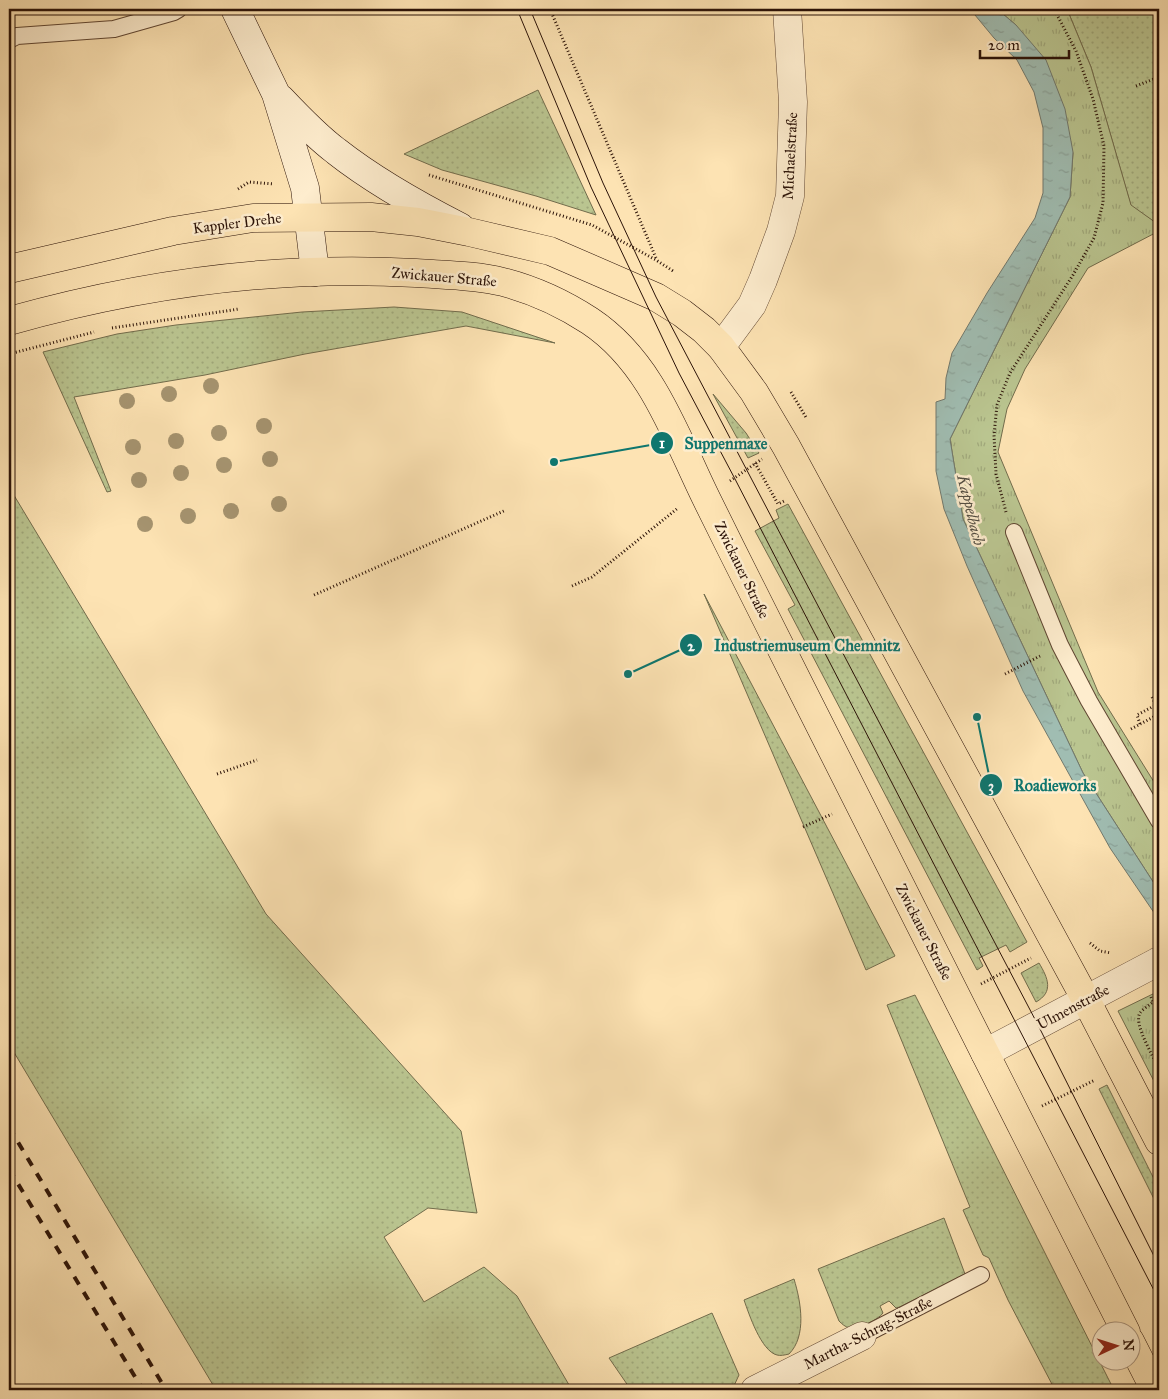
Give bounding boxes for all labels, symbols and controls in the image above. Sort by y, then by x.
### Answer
scale bar [980,28,1069,60]
text: 20 m [988,36,1020,54]
street label: Michaelstraße [779,112,801,200]
street label: Kappler Drehe [192,209,282,237]
street label: Zwickauer Straße [391,263,497,291]
callout: Suppenmaxe [649,428,777,459]
text: 1 [659,434,665,452]
text: Suppenmaxe [685,434,768,454]
water label: Kappelbach [952,472,989,548]
street label: Zwickauer Straße [711,519,773,621]
callout: Industriemuseum Chemnitz [678,630,910,661]
text: Industriemuseum Chemnitz [714,636,901,655]
text: 2 [687,637,695,655]
callout: Roadieworks [979,770,1106,801]
text: Roadieworks [1014,776,1097,795]
text: 3 [988,777,994,796]
street label: Zwickauer Straße [892,881,956,983]
street label: Ulmenstraße [1034,980,1112,1034]
street label: Martha-Schrag-Straße [801,1293,935,1373]
north arrow [1090,1322,1140,1372]
text: N [1120,1339,1137,1352]

